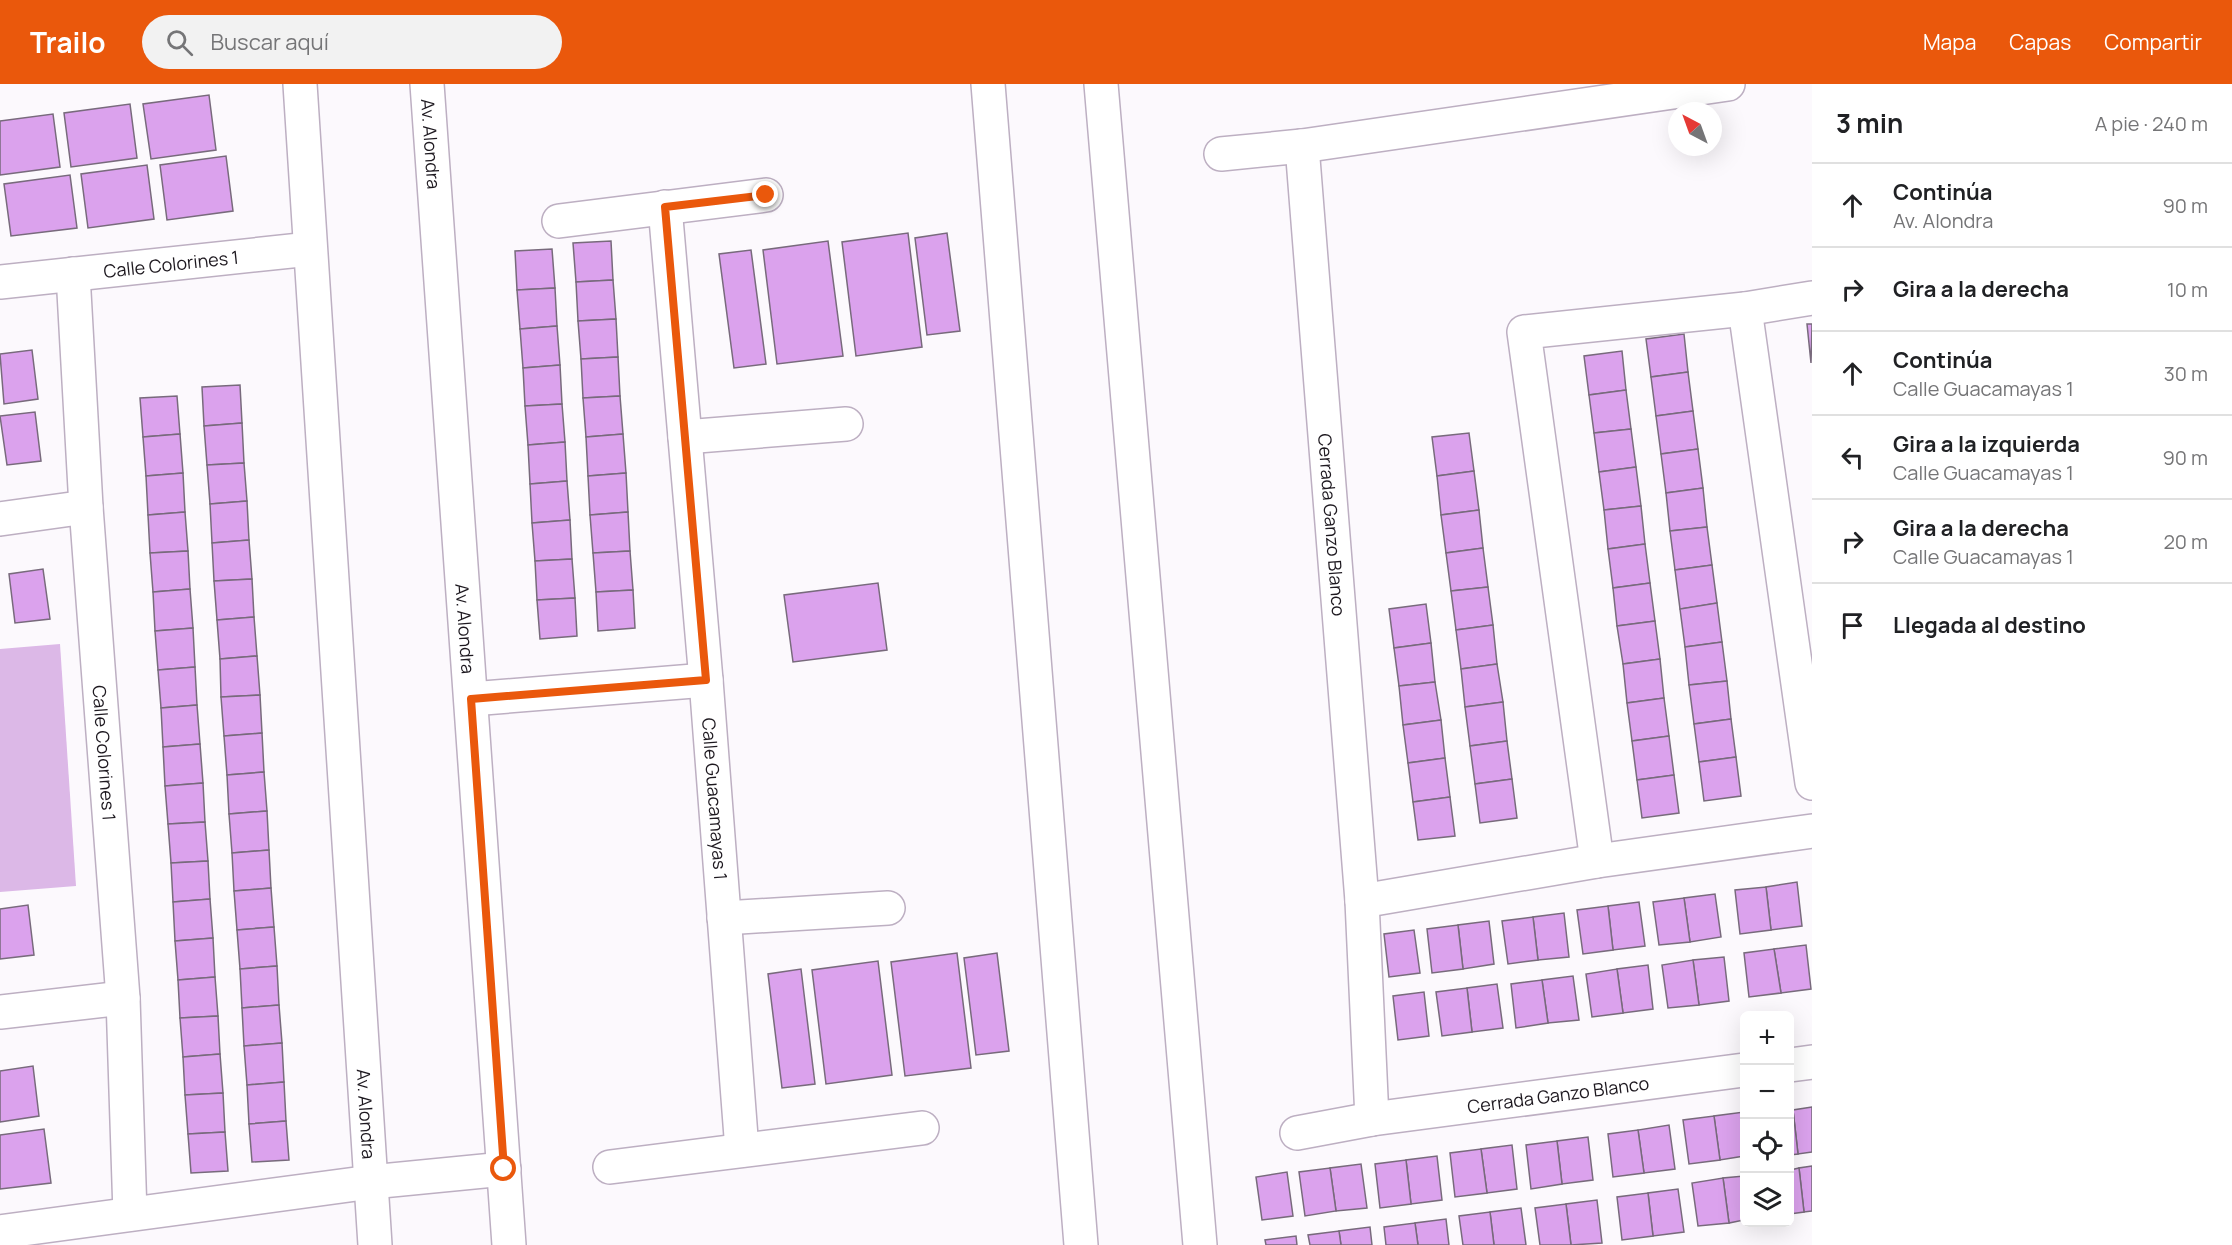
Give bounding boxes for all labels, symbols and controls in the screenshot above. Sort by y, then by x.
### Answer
search box [142,15,562,69]
text: Trailo [30,23,106,61]
icon: search [163,26,196,59]
text: Buscar aquí [211,27,329,57]
text: Mapa [1923,28,1976,56]
text: Capas [2009,28,2071,56]
text: Compartir [2104,28,2202,56]
street label: Av. Alondra [416,98,446,190]
north arrow [1668,102,1722,156]
text: 3 min [1836,105,1903,141]
text: A pie · 240 m [2095,110,2208,137]
text: Continúa [1893,177,1993,207]
route end [752,181,778,207]
icon: ahead [1836,189,1869,222]
text: 90 m [2162,192,2208,219]
text: Av. Alondra [1893,207,1993,234]
street label: Calle Colorines 1 [102,245,240,283]
icon: right [1836,273,1869,306]
text: Gira a la derecha [1893,274,2069,304]
text: 10 m [2167,276,2208,303]
text: Continúa [1893,345,1993,375]
icon: ahead [1836,357,1869,390]
text: 30 m [2164,360,2208,387]
text: Calle Guacamayas 1 [1893,375,2074,402]
text: Gira a la izquierda [1893,429,2080,459]
street label: Cerrada Ganzo Blanco [1313,433,1351,617]
icon: left [1836,441,1869,474]
text: 90 m [2162,444,2208,471]
text: Calle Guacamayas 1 [1893,459,2074,486]
text: Gira a la derecha [1893,513,2069,543]
icon: right [1836,525,1869,558]
text: 20 m [2163,528,2208,555]
text: Calle Guacamayas 1 [1893,543,2074,570]
street label: Av. Alondra [450,583,481,675]
icon: arrive [1836,609,1869,642]
text: Llegada al destino [1893,610,2086,640]
street label: Calle Colorines 1 [87,684,122,822]
street label: Calle Guacamayas 1 [697,717,733,881]
map controls [1740,1011,1794,1227]
button: + [1740,1011,1794,1065]
button: − [1740,1065,1794,1119]
street label: Av. Alondra [352,1068,381,1160]
street label: Cerrada Ganzo Blanco [1466,1071,1650,1118]
button: locate [1740,1119,1794,1173]
route start [490,1155,516,1181]
button: layers [1740,1173,1794,1227]

